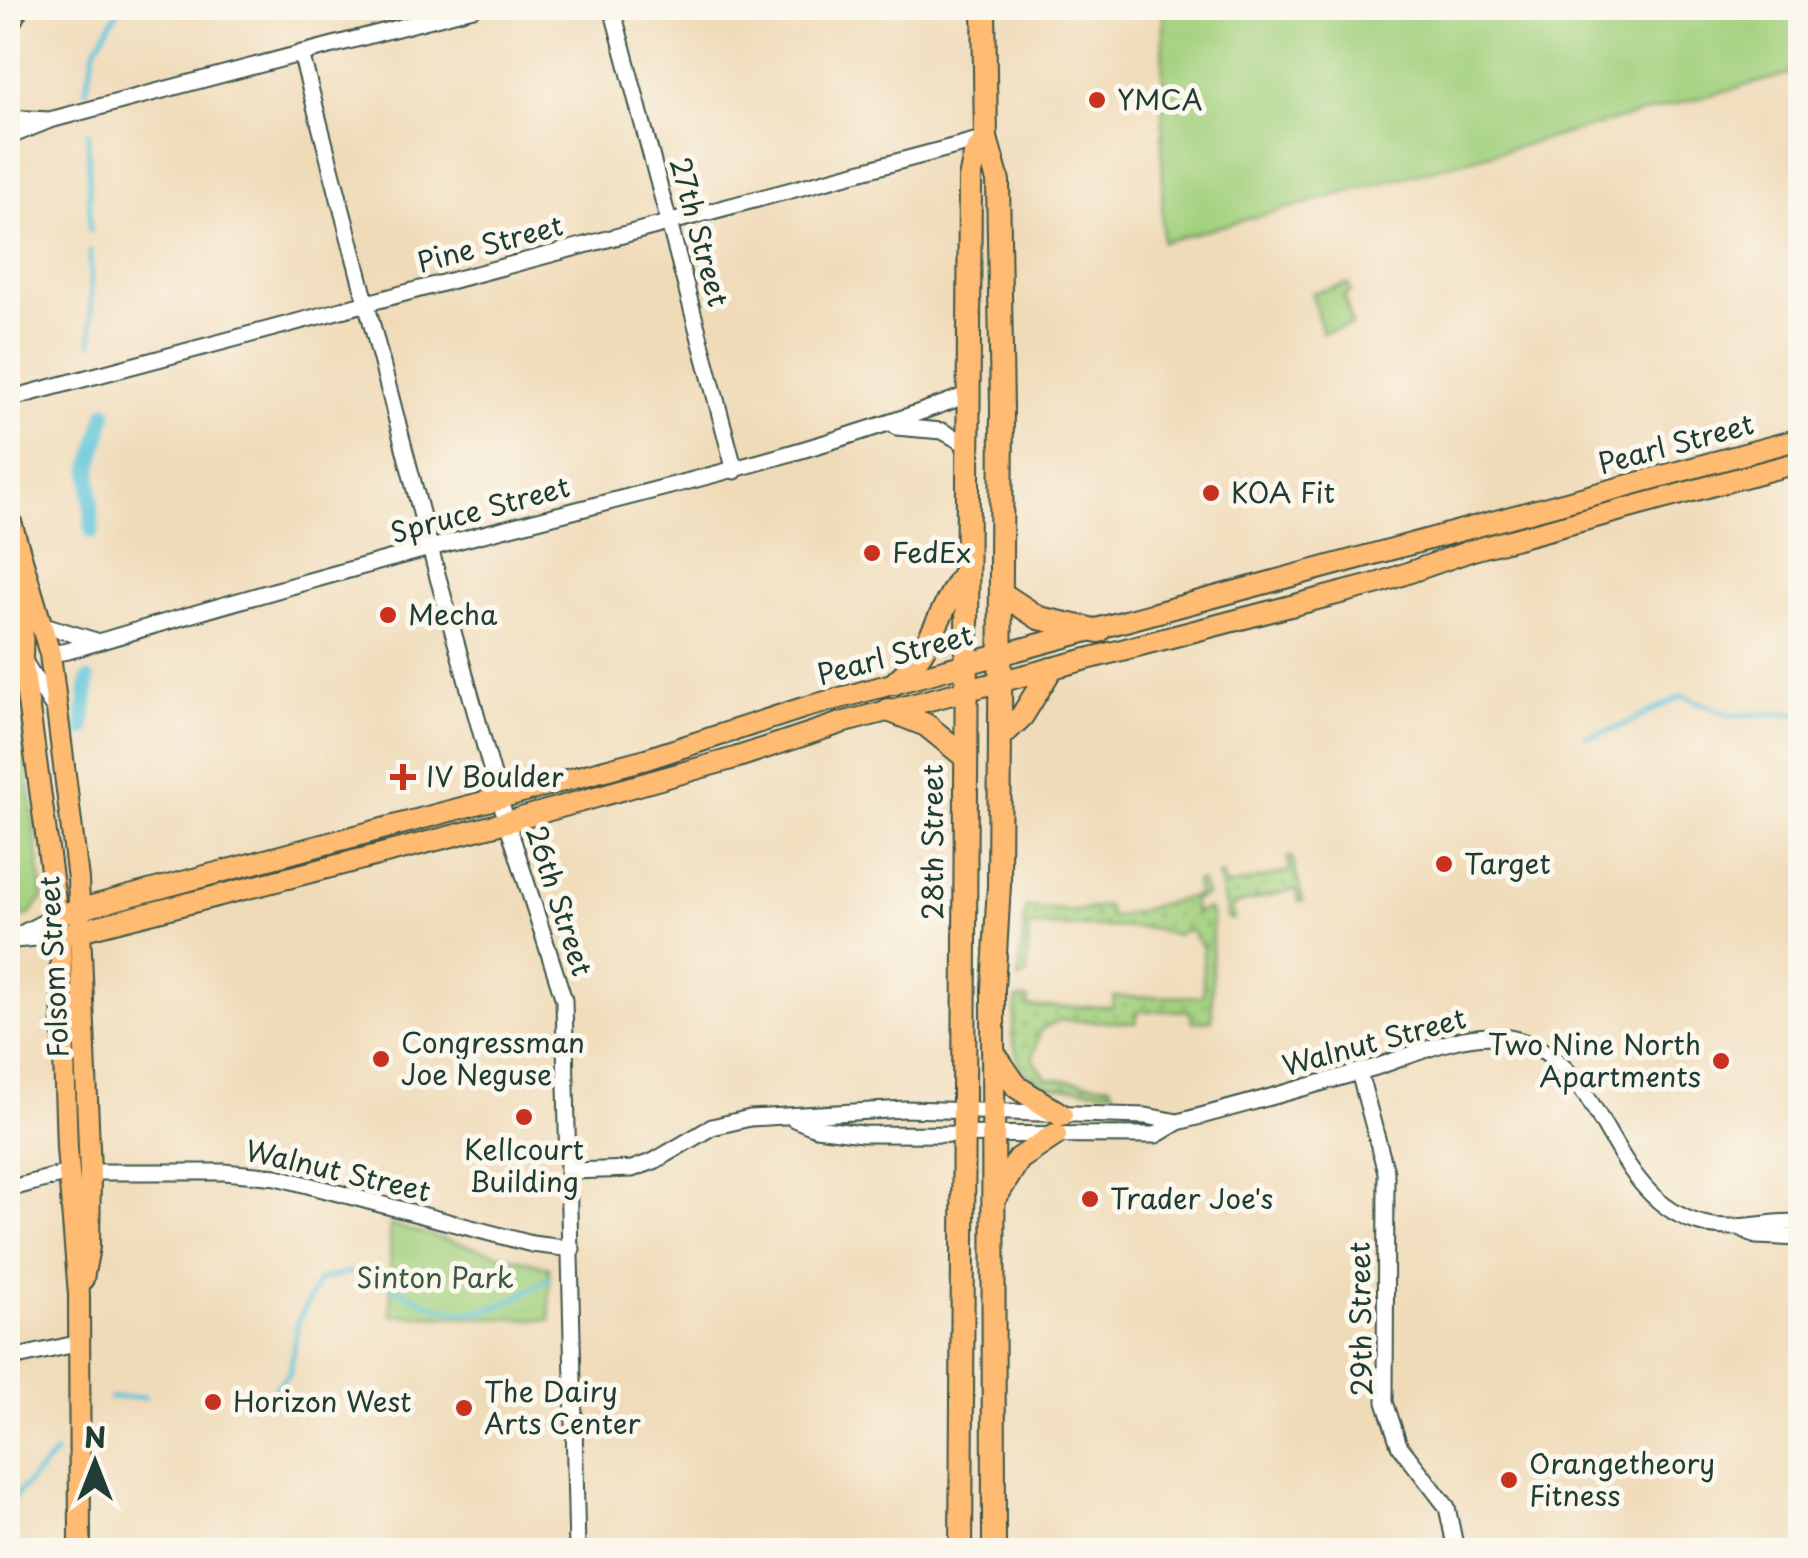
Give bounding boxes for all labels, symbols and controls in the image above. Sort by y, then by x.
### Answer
place label: YMCA [1117,77,1203,120]
marker: YMCA [1086,89,1108,111]
street label: 27th Street [660,152,741,311]
street label: Pine Street [412,202,567,283]
street label: Pearl Street [1593,401,1758,484]
street label: Spruce Street [385,464,574,553]
place label: KOA Fit [1231,470,1335,513]
marker: KOA Fit [1200,482,1222,504]
place label: FedEx [892,530,971,573]
marker: FedEx [861,542,883,564]
place label: Mecha [408,592,498,635]
marker: Mecha [377,604,399,626]
street label: Pearl Street [812,612,977,695]
place label: IV Boulder [426,754,564,797]
marker: IV Boulder [390,764,416,790]
street label: 28th Street [910,764,953,920]
street label: 26th Street [516,820,605,981]
place label: Target [1464,841,1551,884]
marker: Target [1433,853,1455,875]
street label: Folsom Street [26,875,79,1059]
street label: Walnut Street [1277,995,1470,1086]
place label: Congressman Joe Neguse [401,1020,585,1095]
place label: Two Nine North Apartments [1488,1022,1701,1097]
marker: Congressman Joe Neguse [370,1048,392,1070]
marker: Two Nine North Apartments [1710,1050,1732,1072]
marker: Kellcourt Building [513,1106,535,1128]
street label: Walnut Street [242,1127,435,1212]
place label: Kellcourt Building [464,1127,584,1202]
place label: Trader Joe's [1110,1176,1273,1219]
marker: Trader Joe's [1079,1188,1101,1210]
street label: 29th Street [1337,1242,1382,1397]
park label: Sinton Park [356,1255,514,1298]
place label: The Dairy Arts Center [484,1369,641,1444]
place label: Horizon West [233,1379,411,1422]
marker: Horizon West [202,1391,224,1413]
marker: The Dairy Arts Center [453,1397,475,1419]
north arrow [45,1413,145,1513]
text: N [84,1415,106,1458]
place label: Orangetheory Fitness [1529,1441,1715,1516]
marker: Orangetheory Fitness [1498,1469,1520,1491]

